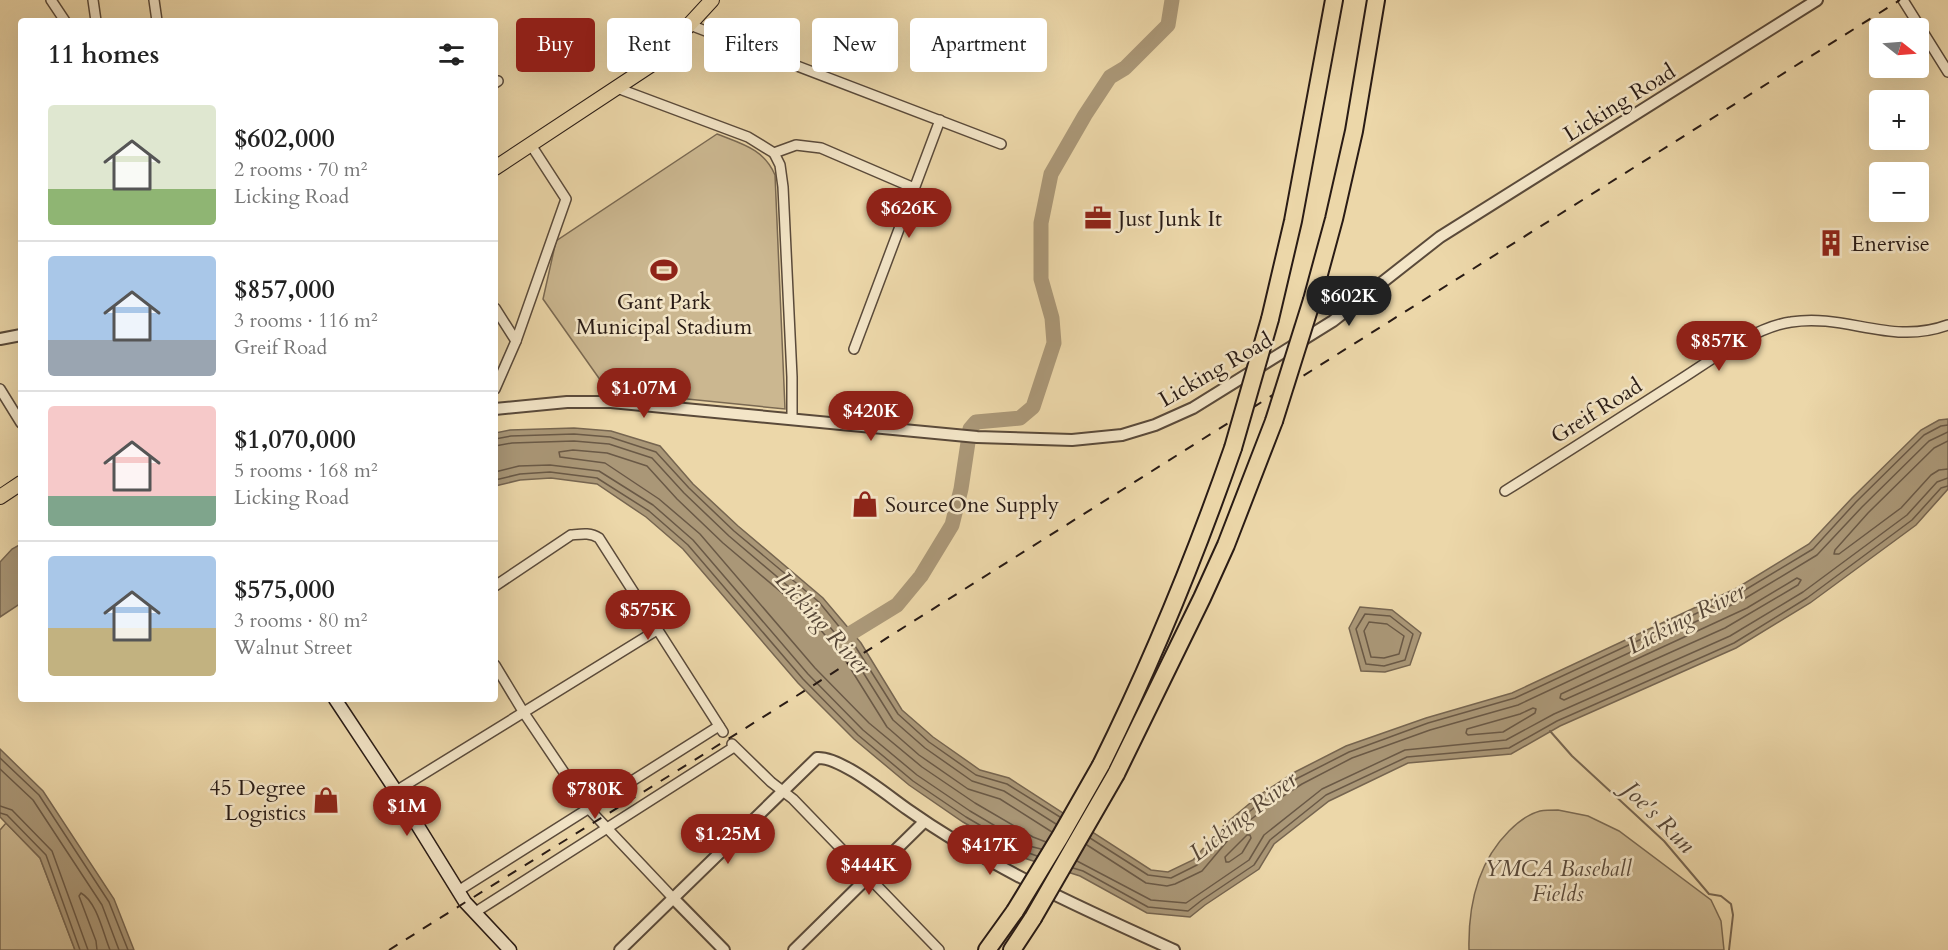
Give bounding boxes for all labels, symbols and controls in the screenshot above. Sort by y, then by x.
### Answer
chip: Buy [516,18,595,72]
chip: Rent [607,18,692,72]
chip: Filters [704,18,800,72]
chip: New [812,18,898,72]
chip: Apartment [910,18,1047,72]
north arrow [1869,18,1929,78]
map controls [1869,18,1929,222]
text: 11 homes [48,37,159,72]
icon: filters [435,38,468,71]
street label: Licking Road [1558,56,1681,149]
button: + [1869,90,1929,150]
text: $602,000 [234,121,335,156]
icon: home [96,129,168,201]
text: 2 rooms · 70 m² [234,156,367,183]
button: − [1869,162,1929,222]
text: Licking Road [234,183,349,210]
pin: $626K [867,188,951,239]
text: $626K [880,194,938,221]
office icon: Just Junk It [1083,203,1113,233]
place label: Just Junk It [1115,204,1222,234]
building icon: Enervise [1816,228,1846,258]
place label: Enervise [1851,229,1930,259]
sports icon: Gant Park Municipal Stadium [649,255,679,285]
text: $857,000 [234,272,335,307]
pin: $602K [1307,276,1391,327]
icon: home [96,280,168,352]
text: $602K [1320,282,1378,309]
place label: Gant Park Municipal Stadium [576,287,753,342]
text: 3 rooms · 116 m² [234,307,378,334]
pin: $857K [1677,321,1761,372]
street label: Licking Road [1153,325,1278,415]
text: $857K [1690,327,1748,354]
text: Greif Road [234,334,327,361]
pin: $1.07M [595,368,693,419]
street label: Greif Road [1545,371,1648,451]
text: $1.07M [611,374,677,401]
pin: $420K [829,391,913,442]
text: $420K [842,397,900,424]
text: $1,070,000 [234,422,356,457]
icon: home [96,430,168,502]
text: 5 rooms · 168 m² [234,457,378,484]
text: Licking Road [234,484,349,511]
shop icon: SourceOne Supply [850,489,880,519]
place label: SourceOne Supply [885,490,1060,520]
water label: Licking River [767,564,879,683]
text: $575,000 [234,572,335,607]
water label: Licking River [1621,574,1752,662]
icon: home [96,580,168,652]
pin: $575K [606,590,690,641]
text: $575K [619,596,677,623]
text: 3 rooms · 80 m² [234,607,367,634]
text: Walnut Street [234,634,352,661]
water label: Licking River [1182,763,1305,869]
pin: $780K [553,769,637,820]
water label: Joe's Run [1612,770,1702,861]
place label: 45 Degree Logistics [209,773,306,828]
text: $780K [566,775,624,802]
shop icon: 45 Degree Logistics [311,785,341,815]
pin: $1M [378,786,436,837]
text: $1M [387,792,427,819]
pin: $1.25M [679,814,777,865]
text: $1.25M [695,820,761,847]
pin: $417K [948,825,1032,876]
text: $417K [961,831,1019,858]
pin: $444K [827,845,911,896]
text: $444K [840,851,898,878]
park label: YMCA Baseball Fields [1485,854,1632,909]

